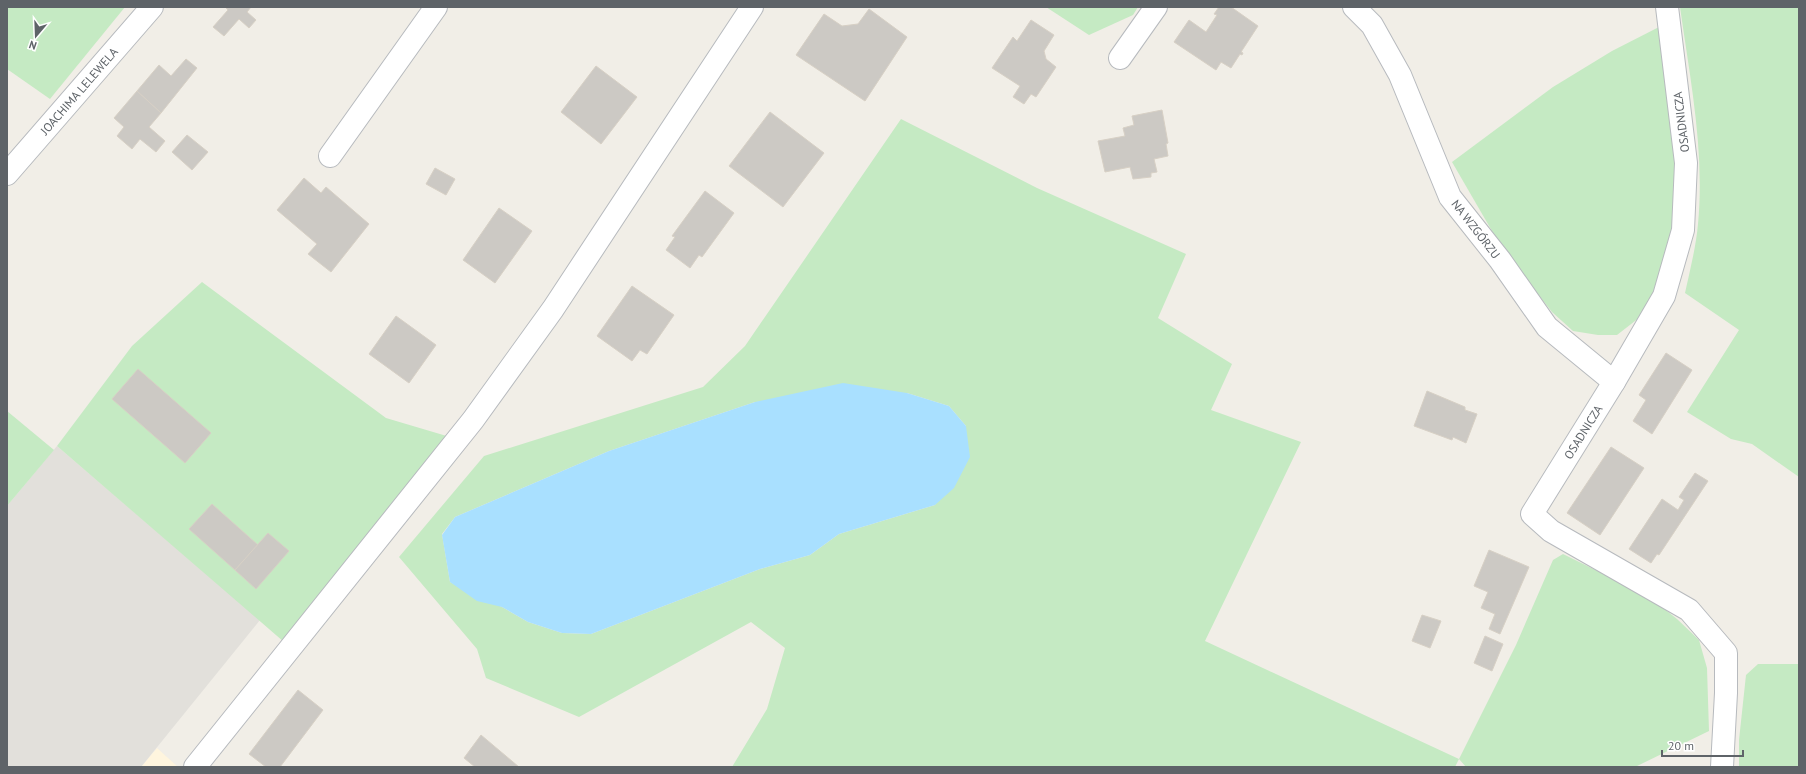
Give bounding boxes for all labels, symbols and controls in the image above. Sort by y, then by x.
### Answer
north arrow [16,16,56,56]
text: N [27,38,38,53]
street label: JOACHIMA LELEWELA [36,44,121,138]
street label: OSADNICZA [1670,91,1692,153]
street label: NA WZGÓRZU [1448,197,1504,261]
street label: OSADNICZA [1560,402,1606,462]
scale bar [1662,732,1743,758]
text: 20 m [1668,738,1694,753]

